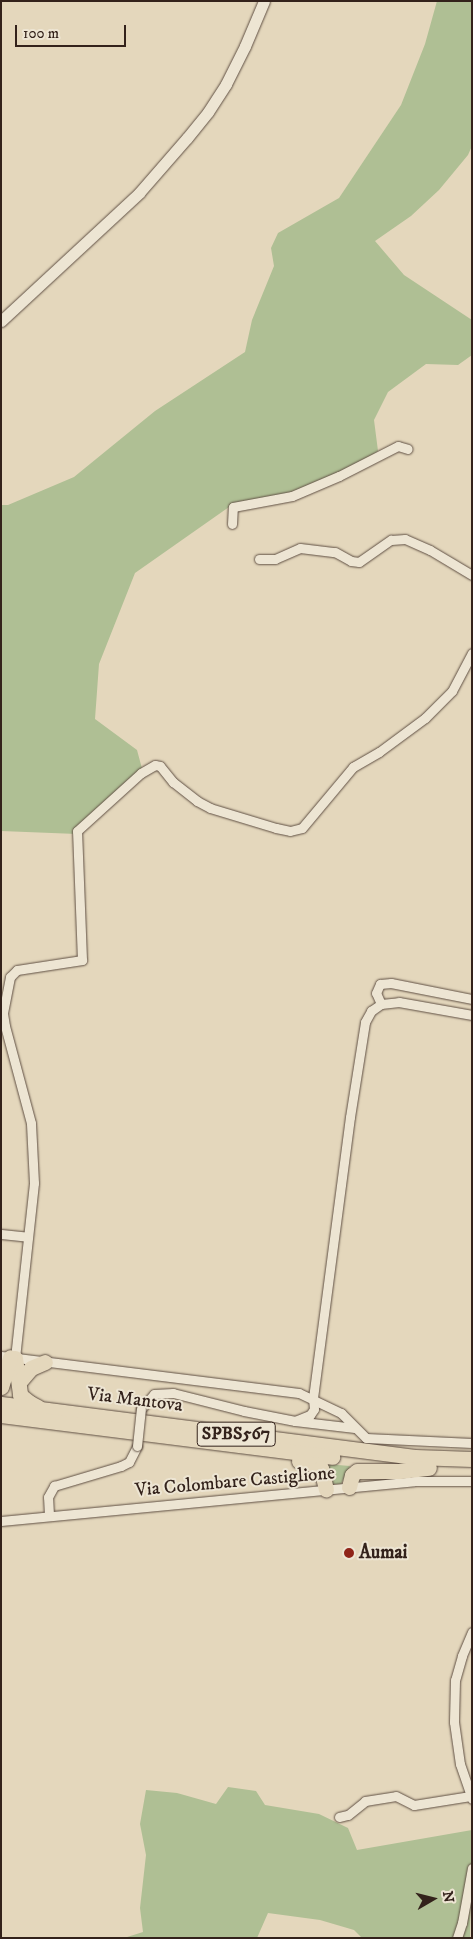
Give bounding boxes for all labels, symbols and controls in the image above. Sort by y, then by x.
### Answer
scale bar [18,15,129,47]
text: 100 m [23,24,59,43]
street label: Via Mantova [86,1383,184,1417]
road number: SPBS567 [196,1418,276,1450]
street label: Via Colombare Castiglione [134,1462,336,1502]
place label: Aumai [359,1542,408,1564]
marker: Aumai [343,1547,355,1559]
north arrow [408,1874,458,1924]
text: N [438,1890,458,1904]

